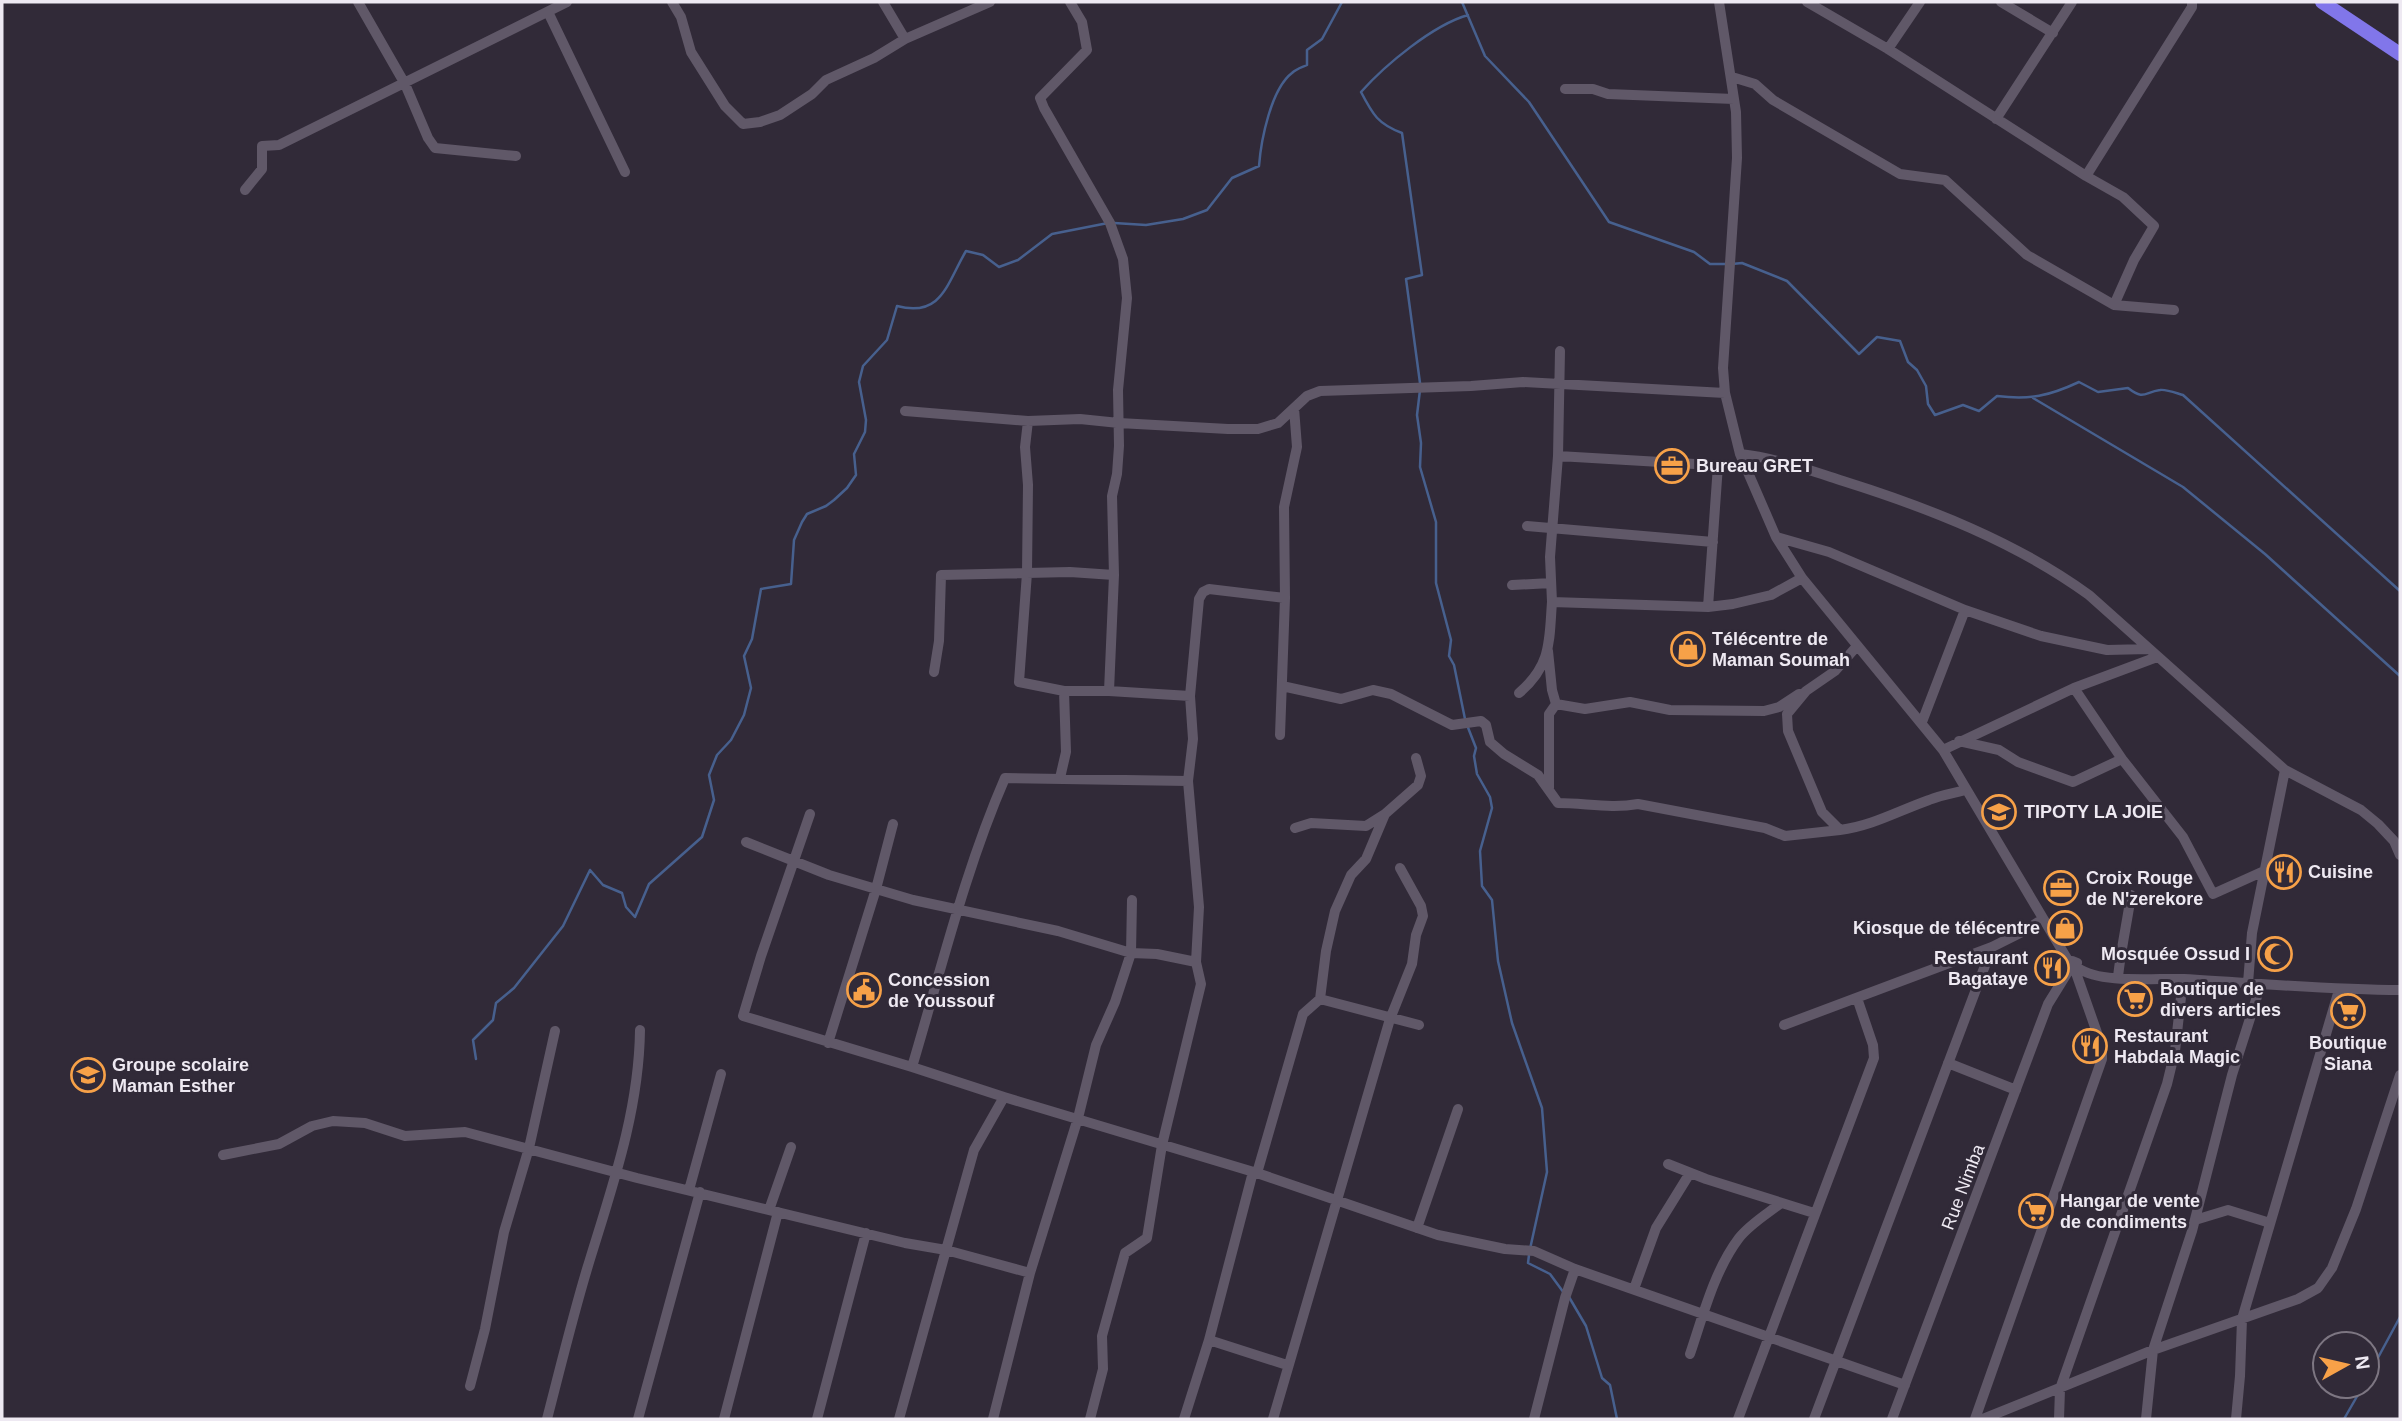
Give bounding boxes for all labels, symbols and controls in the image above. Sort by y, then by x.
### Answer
office icon: Bureau GRET [1653,447,1691,485]
place label: Bureau GRET [1696,456,1813,476]
place label: Télécentre de Maman Soumah [1712,629,1850,670]
shop icon: Télécentre de Maman Soumah [1669,630,1707,668]
school or university icon: TIPOTY LA JOIE [1980,793,2018,831]
place label: TIPOTY LA JOIE [2024,802,2163,822]
restaurant icon: Cuisine [2265,853,2303,891]
place label: Cuisine [2308,862,2373,882]
place label: Croix Rouge de N'zerekore [2086,868,2203,909]
office icon: Croix Rouge de N'zerekore [2042,869,2080,907]
shop icon: Kiosque de télécentre [2046,909,2084,947]
place label: Kiosque de télécentre [1853,918,2040,938]
mosque icon: Mosquée Ossud I [2256,935,2294,973]
place label: Mosquée Ossud I [2101,944,2250,964]
place label: Restaurant Bagataye [1934,948,2028,989]
restaurant icon: Restaurant Bagataye [2033,949,2071,987]
place label: Concession de Youssouf [888,970,995,1011]
public building icon: Concession de Youssouf [845,971,883,1009]
place label: Boutique de divers articles [2160,979,2281,1020]
supermarket icon: Boutique de divers articles [2116,980,2154,1018]
supermarket icon: Boutique Siana [2329,992,2367,1030]
place label: Restaurant Habdala Magic [2114,1026,2240,1067]
restaurant icon: Restaurant Habdala Magic [2071,1027,2109,1065]
place label: Boutique Siana [2309,1033,2387,1074]
place label: Groupe scolaire Maman Esther [112,1055,249,1096]
school or university icon: Groupe scolaire Maman Esther [69,1056,107,1094]
street label: Rue Nimba [1938,1140,1989,1233]
place label: Hangar de vente de condiments [2060,1191,2200,1232]
supermarket icon: Hangar de vente de condiments [2017,1192,2055,1230]
north arrow [2311,1330,2381,1400]
text: N [2351,1354,2374,1371]

